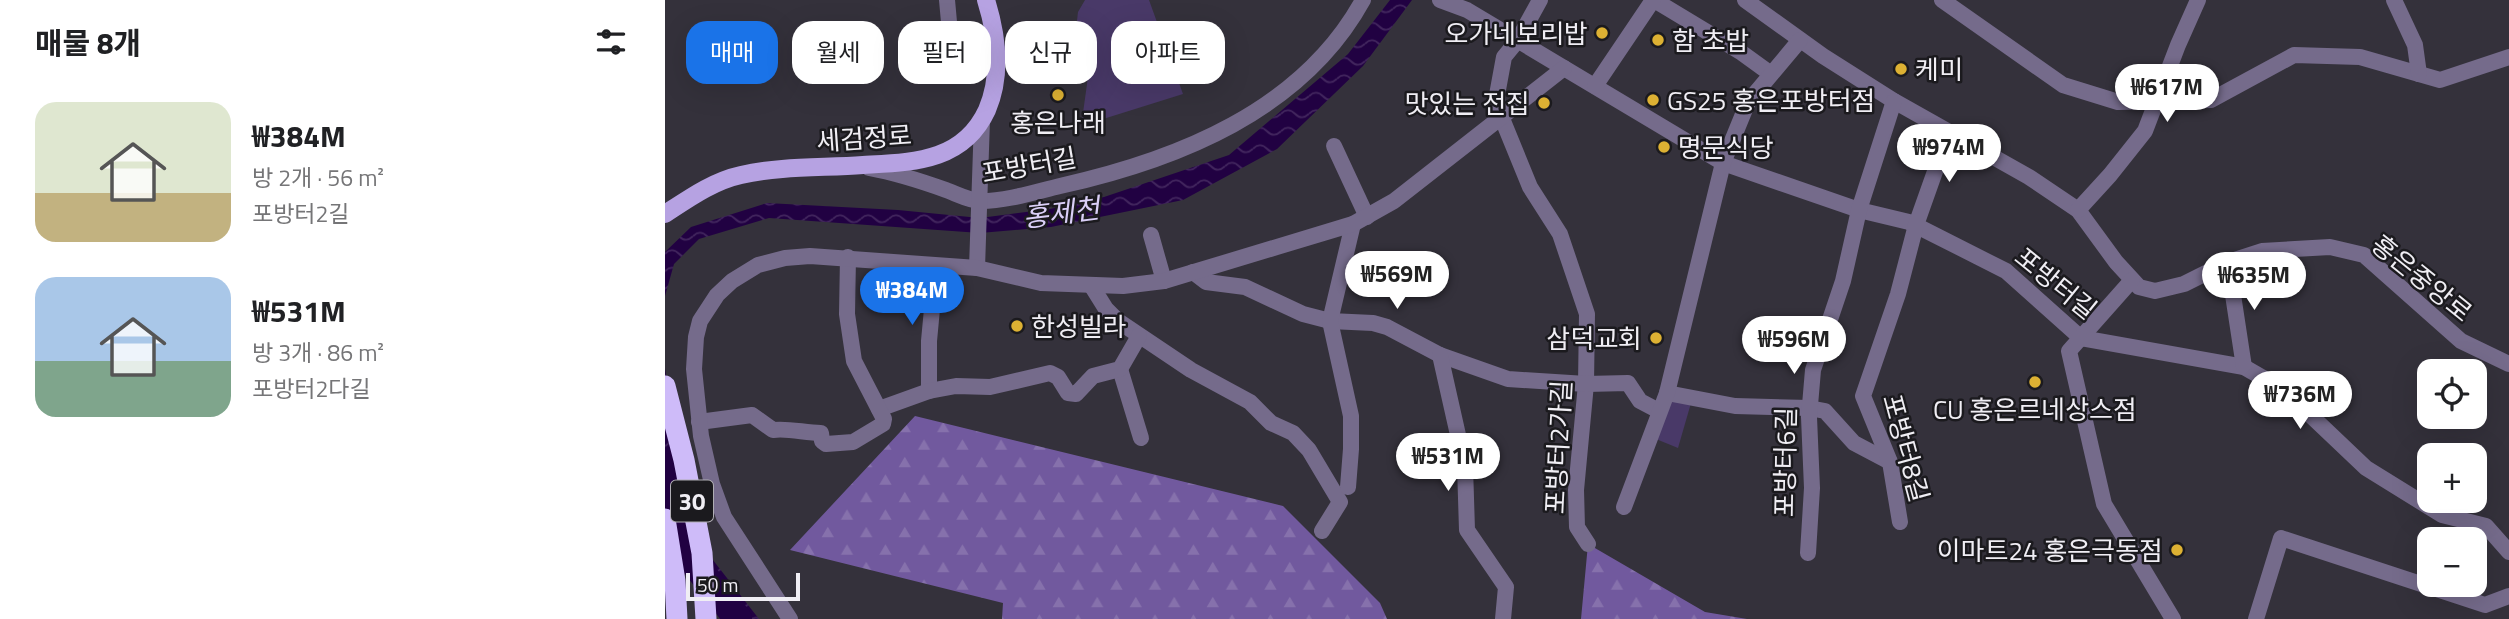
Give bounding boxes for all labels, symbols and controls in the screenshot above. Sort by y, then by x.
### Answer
place label: 오가네보리밥 [1444,14,1588,53]
text: 매물 8개 [35,20,141,66]
chip: 매매 [686,21,778,84]
chip: 월세 [792,21,884,84]
chip: 필터 [898,21,991,84]
chip: 신규 [1005,21,1097,84]
chip: 아파트 [1111,21,1225,84]
place label: 함 초밥 [1672,21,1749,60]
icon: filters [592,23,630,61]
marker: 오가네보리밥 [1594,25,1610,41]
marker: 함 초밥 [1650,32,1666,48]
place label: 케미 [1915,50,1963,89]
marker: 케미 [1893,61,1909,77]
pin: ₩617M [2118,64,2216,124]
text: ₩617M [2131,69,2203,104]
place label: GS25 홍은포방터점 [1667,81,1875,120]
place label: 맛있는 전집 [1405,84,1530,123]
marker: 홍은나래 [1050,87,1066,103]
marker: GS25 홍은포방터점 [1645,92,1661,108]
marker: 맛있는 전집 [1536,95,1552,111]
place label: 홍은나래 [1010,103,1106,142]
text: ₩384M [252,113,346,159]
street label: 세검정로 [815,115,913,161]
pin: ₩974M [1900,124,1998,184]
place label: 명문식당 [1678,128,1774,167]
text: ₩974M [1913,129,1985,164]
icon: home [91,130,175,214]
street label: 포방터길 [978,137,1080,193]
marker: 명문식당 [1656,139,1672,155]
text: 방 2개 · 56 m² [252,160,384,195]
water label: 홍제천 [1020,186,1105,238]
text: 포방터2길 [252,196,350,231]
street label: 홍은중앙로 [2363,225,2481,331]
street label: 포방터길 [2007,238,2105,328]
pin: ₩569M [1348,252,1446,311]
pin: ₩635M [2205,252,2303,312]
text: ₩569M [1361,256,1433,291]
text: ₩635M [2218,257,2290,292]
pin: ₩384M [863,268,961,327]
text: ₩384M [876,272,948,307]
text: ₩531M [252,288,346,334]
icon: home [91,305,175,389]
place label: 한성빌라 [1031,307,1127,346]
pin: ₩596M [1745,316,1843,376]
marker: 한성빌라 [1009,318,1025,334]
place label: 삼덕교회 [1546,319,1642,358]
text: ₩596M [1758,321,1830,356]
marker: 삼덕교회 [1648,330,1664,346]
text: 방 3개 · 86 m² [252,335,384,370]
map controls [2417,359,2487,597]
button: locate [2417,359,2487,429]
text: 포방터2다길 [252,371,371,406]
pin: ₩736M [2251,372,2349,431]
marker: CU 홍은르네상스점 [2027,374,2043,390]
text: ₩736M [2264,376,2336,411]
street label: 포방터2가길 [1535,379,1581,515]
street label: 포방터8길 [1873,390,1939,506]
place label: CU 홍은르네상스점 [1933,390,2137,429]
street label: 포방터6길 [1765,407,1805,517]
pin: ₩531M [1399,434,1497,493]
text: ₩531M [1412,438,1484,473]
button: + [2417,443,2487,513]
road number: 30 [671,480,713,522]
button: − [2417,527,2487,597]
place label: 이마트24 홍은극동점 [1937,531,2163,570]
marker: 이마트24 홍은극동점 [2169,542,2185,558]
scale bar [686,570,800,602]
text: 50 m [697,570,738,599]

